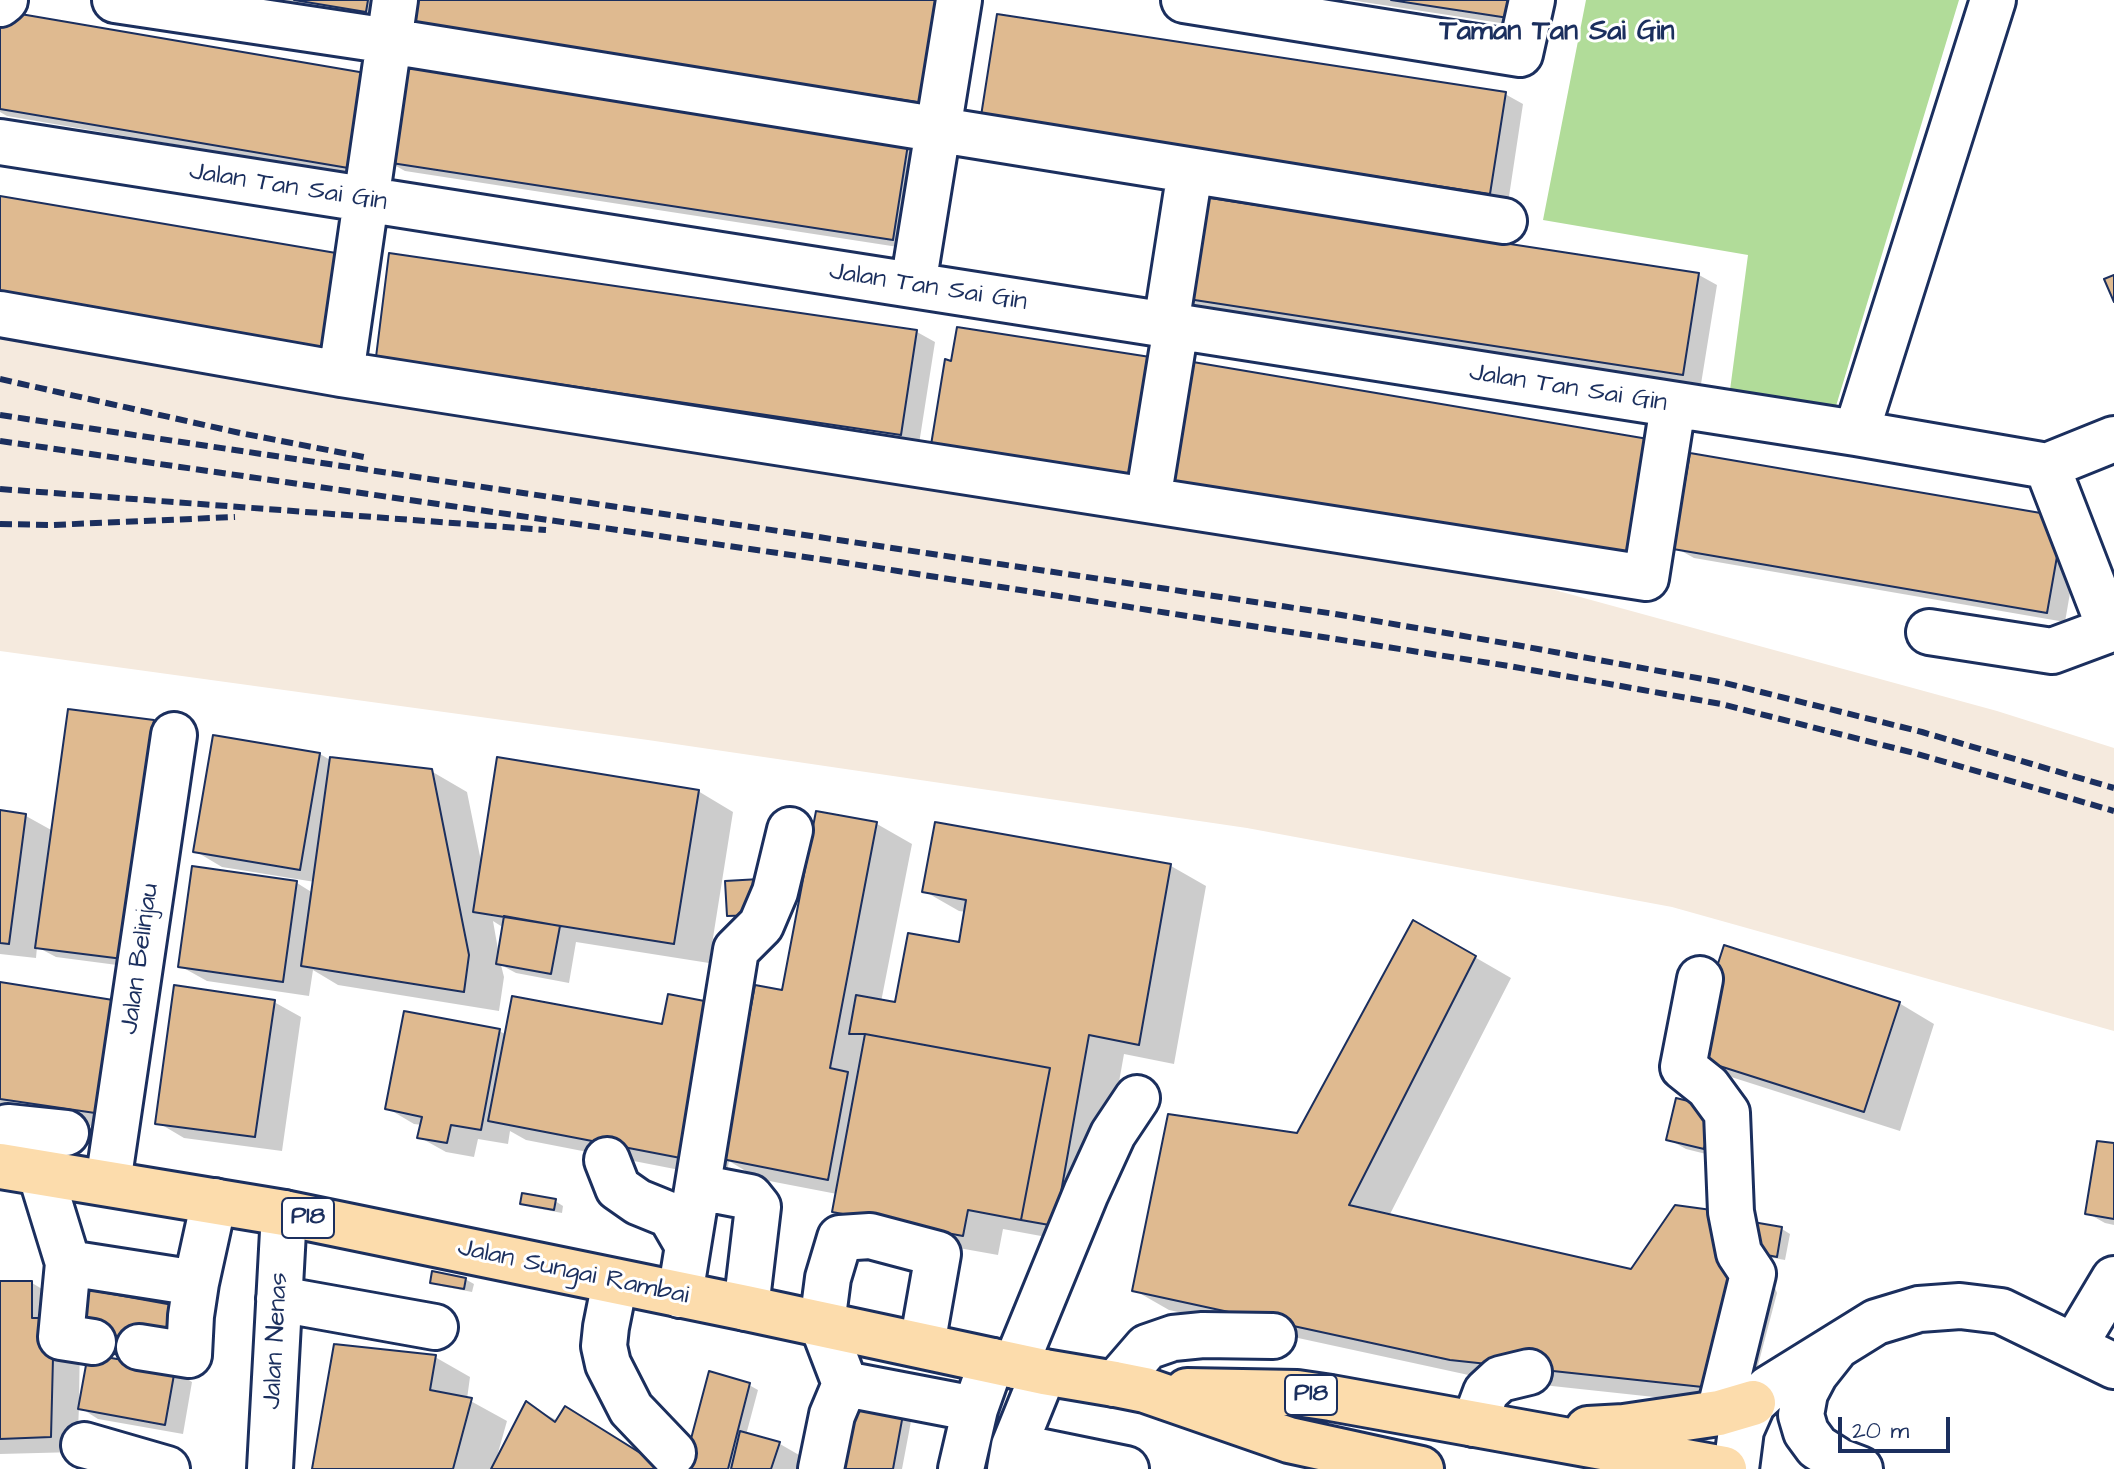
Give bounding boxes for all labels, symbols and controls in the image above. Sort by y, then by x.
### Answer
district label: Taman Tan Sai Gin [1439,16,1675,50]
street label: Jalan Tan Sai Gin [187,157,389,219]
street label: Jalan Tan Sai Gin [827,257,1029,319]
street label: Jalan Tan Sai Gin [1467,358,1669,420]
street label: Jalan Belinjau [115,881,167,1037]
road number: P18 [282,1198,334,1238]
street label: Jalan Sungai Rambai [455,1233,691,1313]
street label: Jalan Nenas [258,1272,296,1410]
road number: P18 [1285,1375,1337,1415]
scale bar [1842,1401,1954,1451]
text: 20 m [1852,1414,1909,1448]

